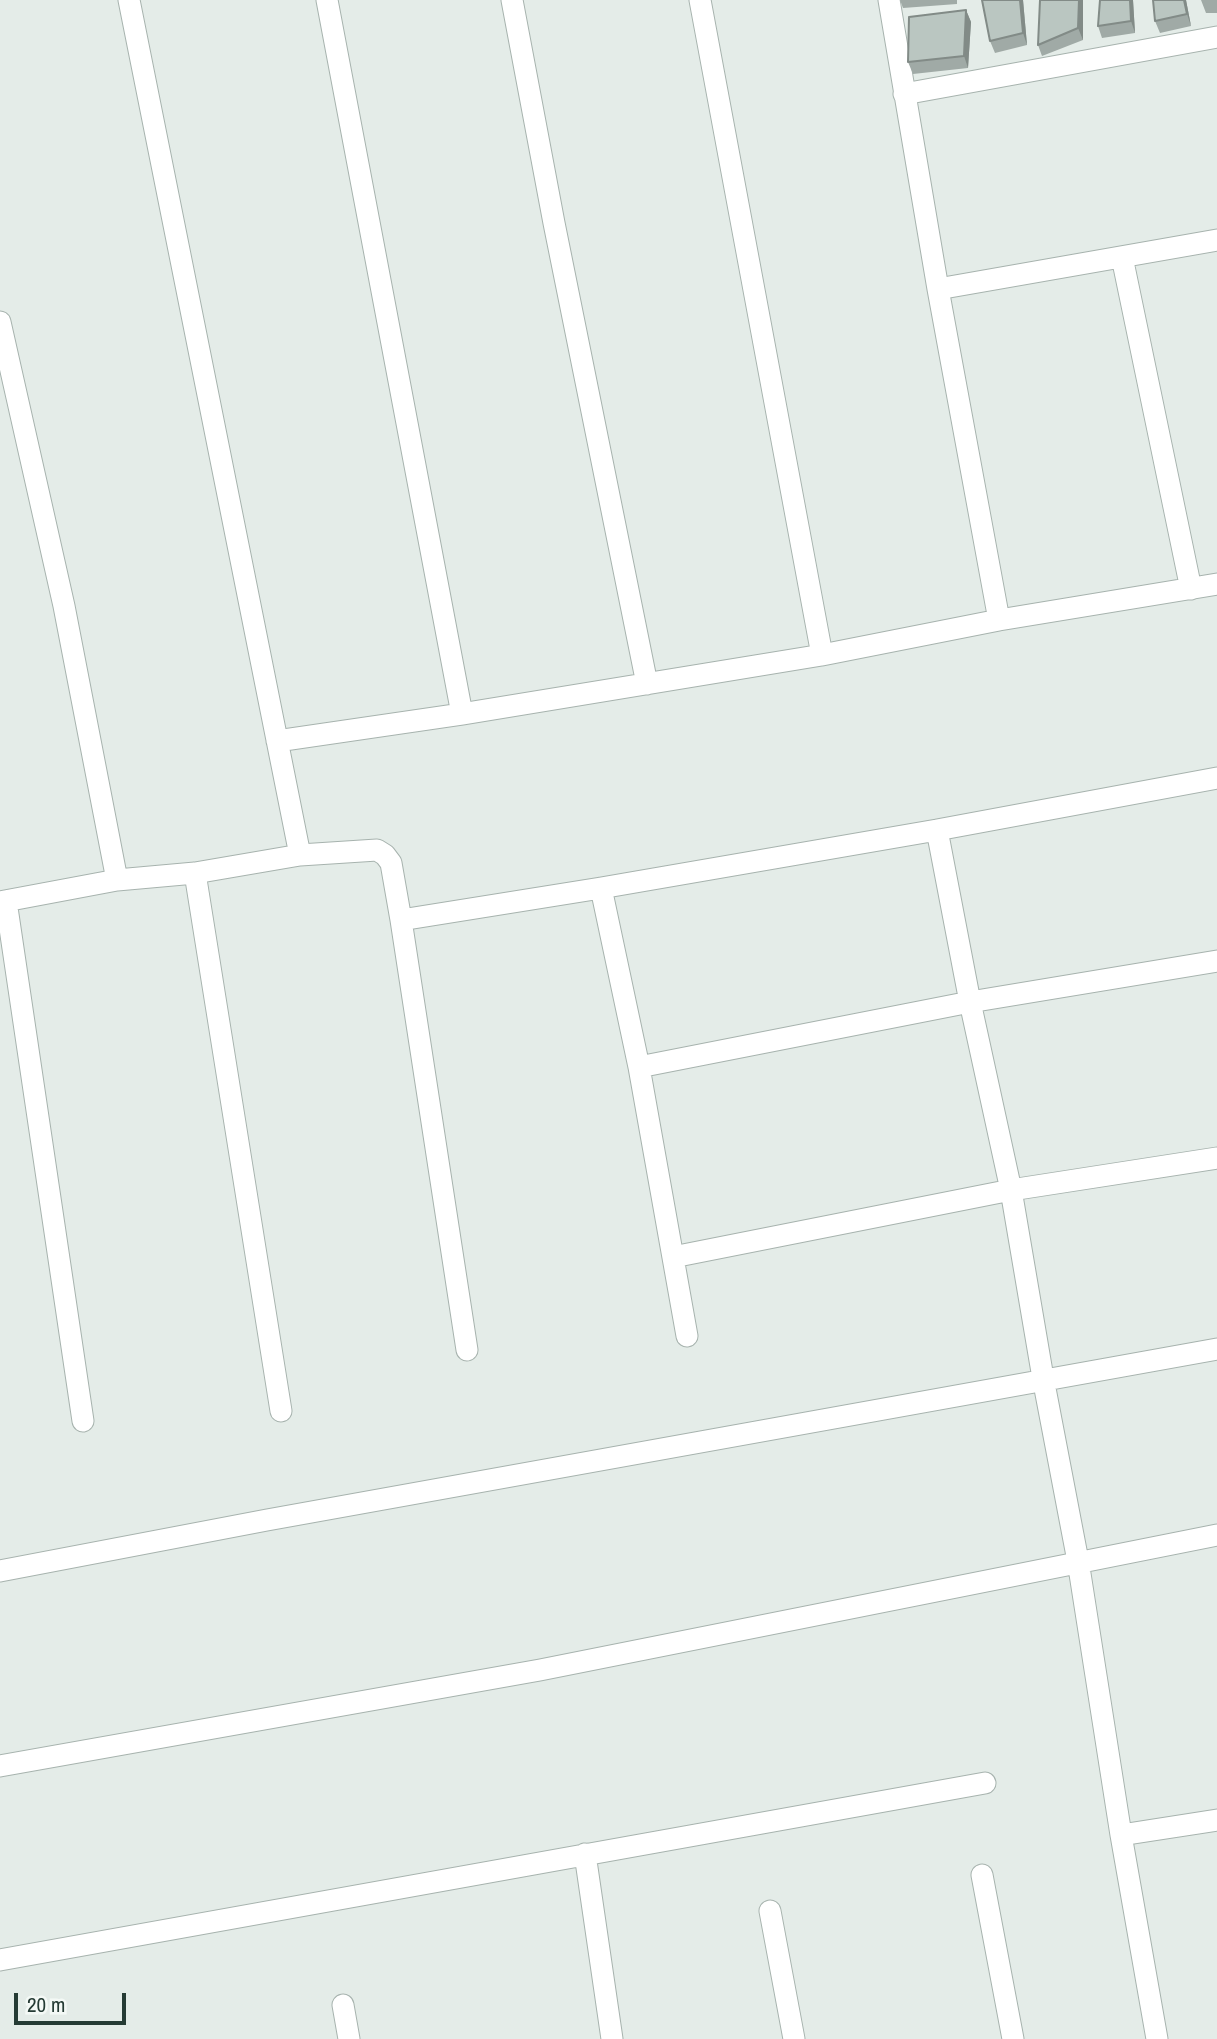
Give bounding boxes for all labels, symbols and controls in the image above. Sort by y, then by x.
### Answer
scale bar [18,1980,130,2024]
text: 20 m [27,1990,65,2019]

